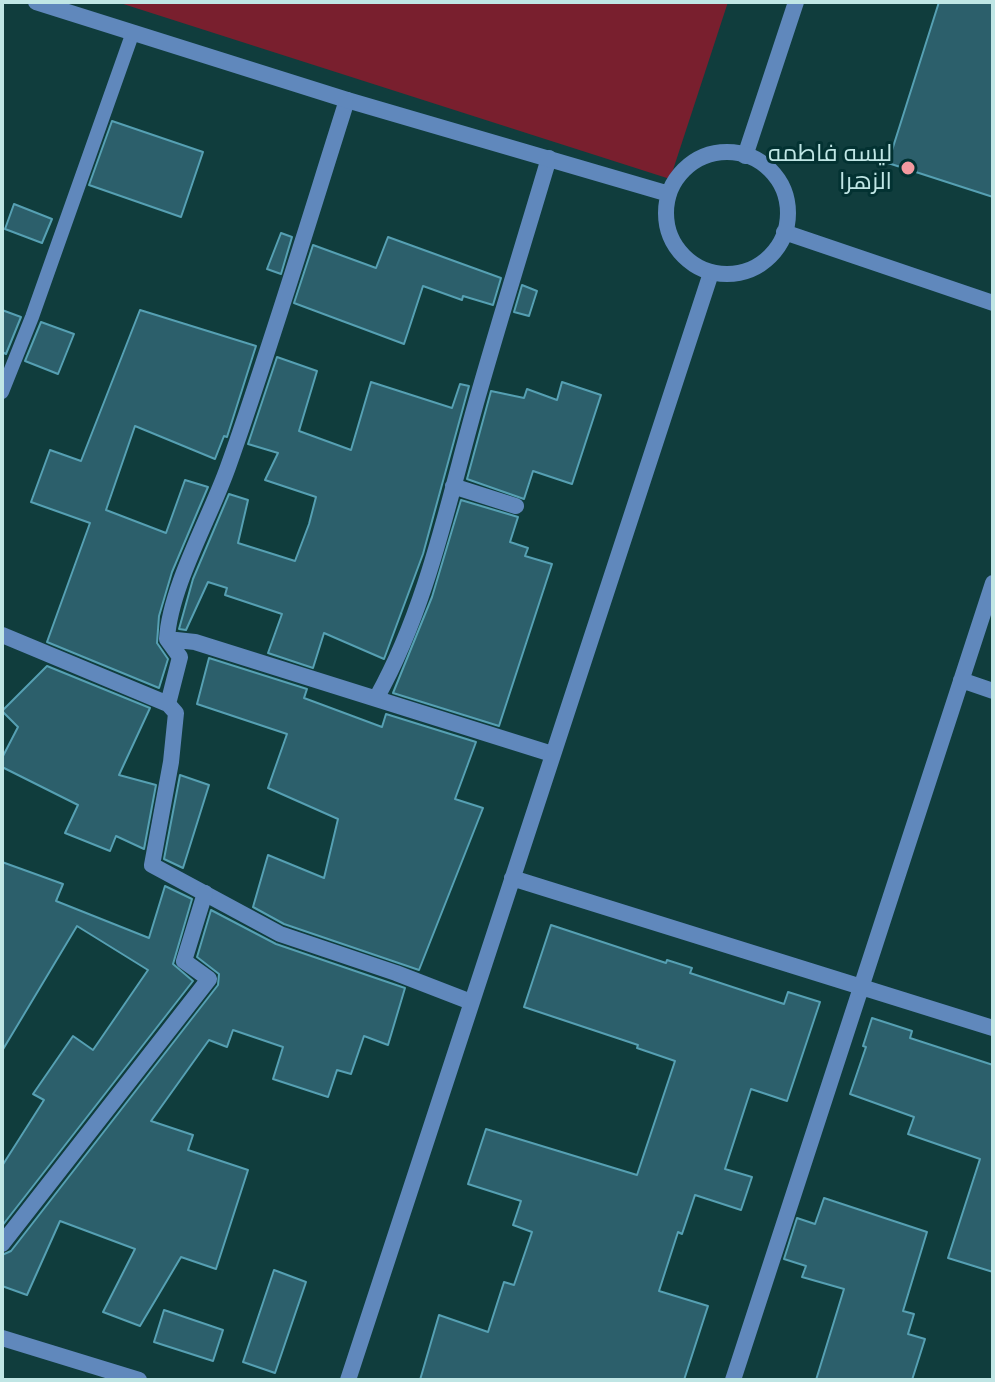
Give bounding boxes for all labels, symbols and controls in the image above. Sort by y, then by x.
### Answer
place label: لیسه فاطمه الزهرا [768,140,892,196]
marker: لیسه فاطمه الزهرا [899,159,917,177]

